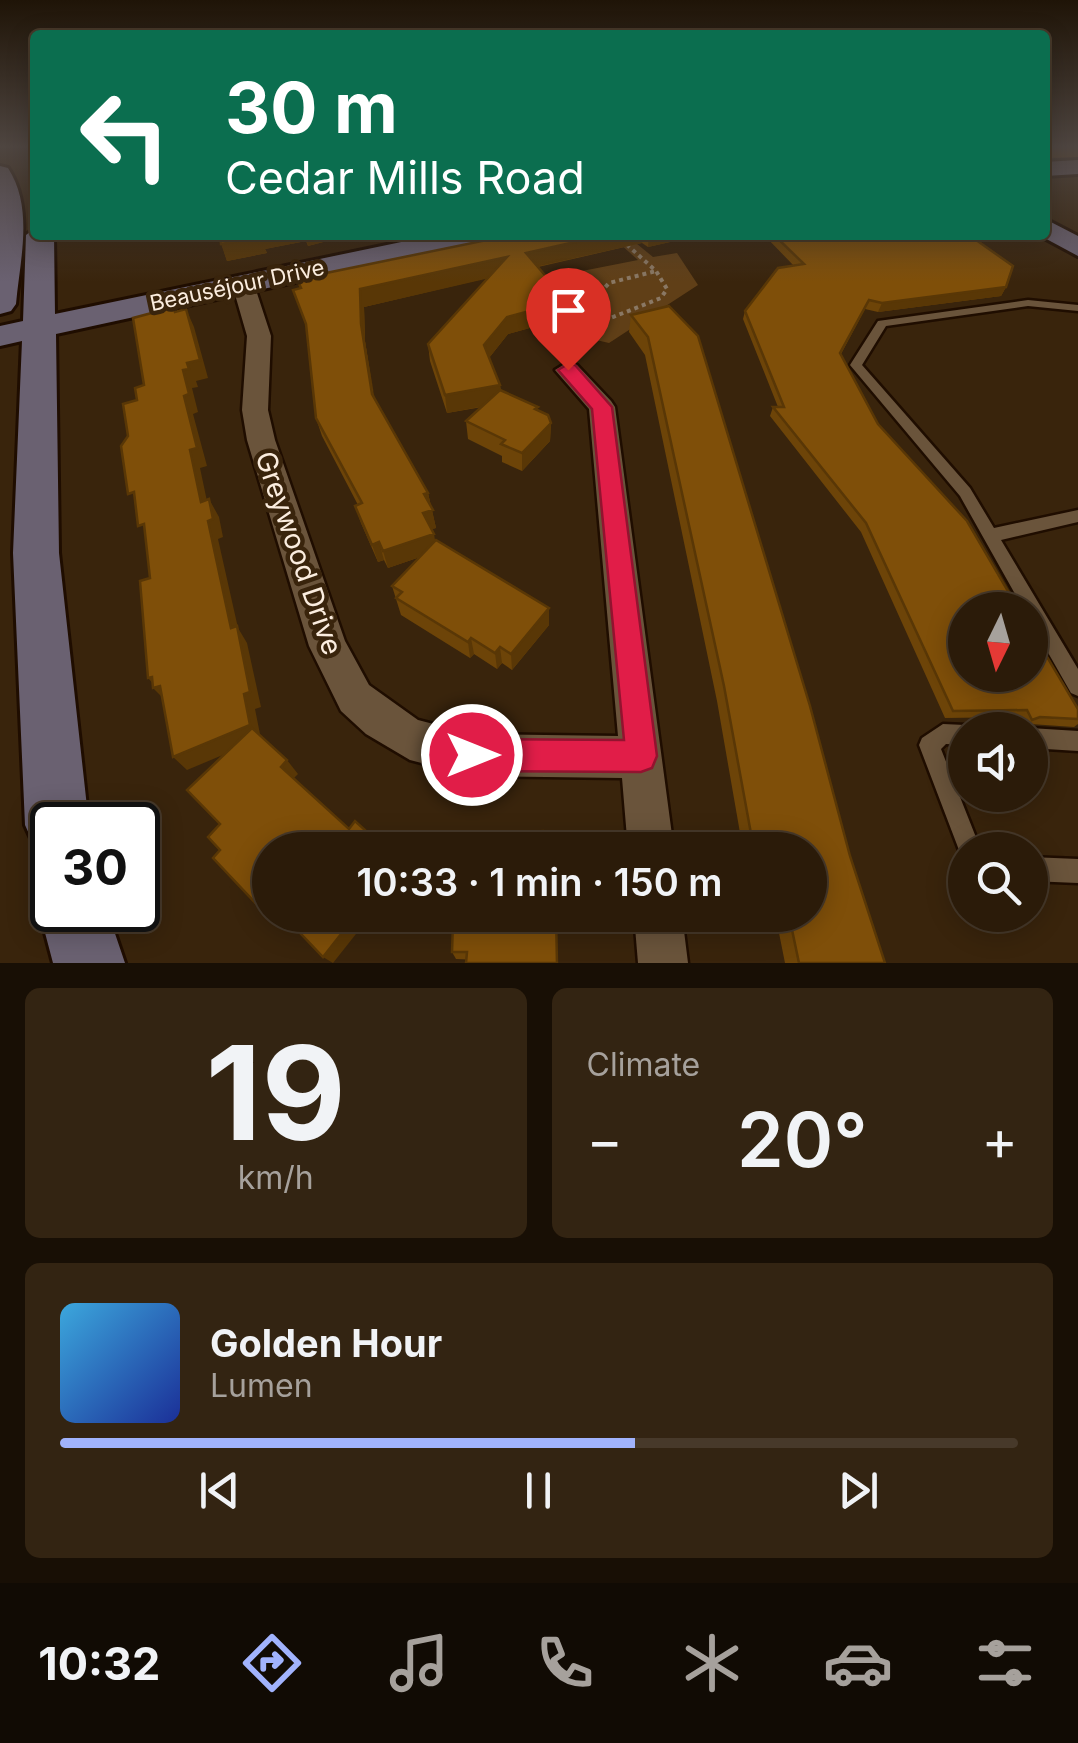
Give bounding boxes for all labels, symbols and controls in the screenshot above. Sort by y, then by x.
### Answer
text: 30 m [225,65,398,150]
icon: left [60,70,190,200]
text: Cedar Mills Road [225,150,585,205]
street label: Beauséjour Drive [147,254,327,316]
pin [526,268,611,371]
icon: arrive [541,283,596,338]
street label: Greywood Drive [248,447,350,659]
north arrow [948,592,1048,692]
map controls [948,592,1048,932]
position arrow [420,703,524,807]
button: sound [948,712,1048,812]
speed limit sign: 30 [30,802,160,932]
button: search [948,832,1048,932]
text: 10:33 · 1 min · 150 m [356,859,723,905]
text: 19 [206,1014,346,1171]
text: Climate [587,1045,700,1084]
text: 20° [737,1094,868,1185]
text: − [587,1107,623,1173]
text: + [982,1107,1018,1173]
text: km/h [238,1158,314,1197]
text: Golden Hour [210,1320,442,1366]
text: Lumen [210,1366,313,1405]
icon: previous [192,1463,247,1518]
icon: pause [511,1463,566,1518]
icon: next [831,1463,886,1518]
icon: directions [237,1628,307,1698]
icon: music [384,1628,454,1698]
icon: phone [530,1628,600,1698]
icon: climate [677,1628,747,1698]
icon: car [823,1628,893,1698]
icon: filters [970,1628,1040,1698]
text: 10:32 [38,1636,160,1691]

